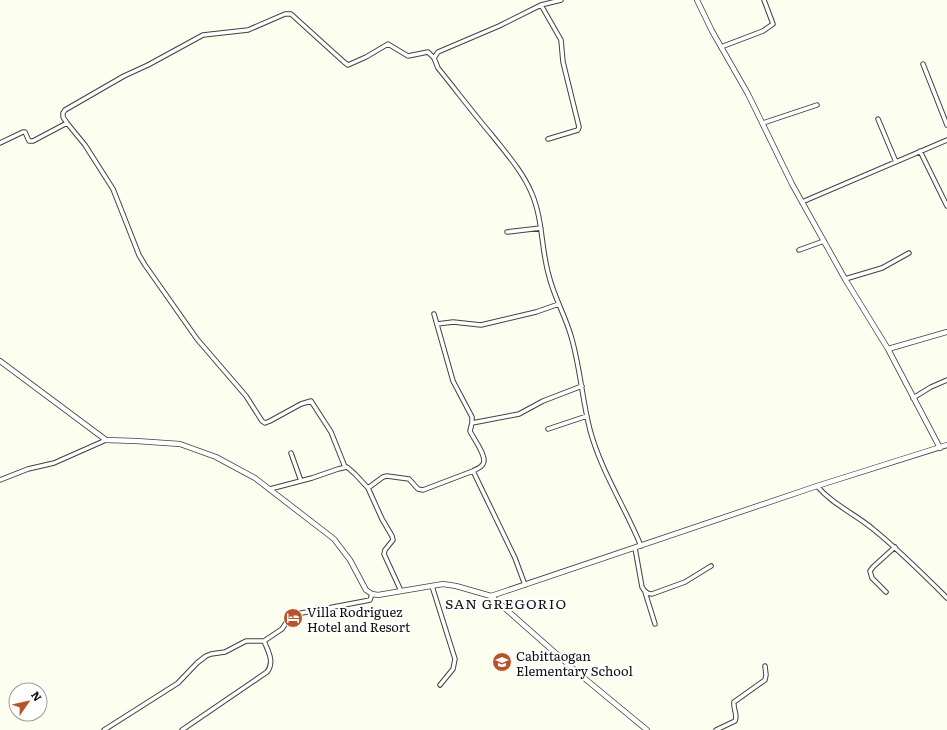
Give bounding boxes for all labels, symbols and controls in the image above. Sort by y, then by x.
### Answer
district label: SAN GREGORIO [445,593,567,613]
place label: Villa Rodriguez Hotel and Resort [307,602,411,636]
hotel icon: Villa Rodriguez Hotel and Resort [282,607,304,629]
place label: Cabittaogan Elementary School [516,646,633,680]
school or university icon: Cabittaogan Elementary School [491,651,513,673]
north arrow [8,682,48,722]
text: N [28,688,46,704]

